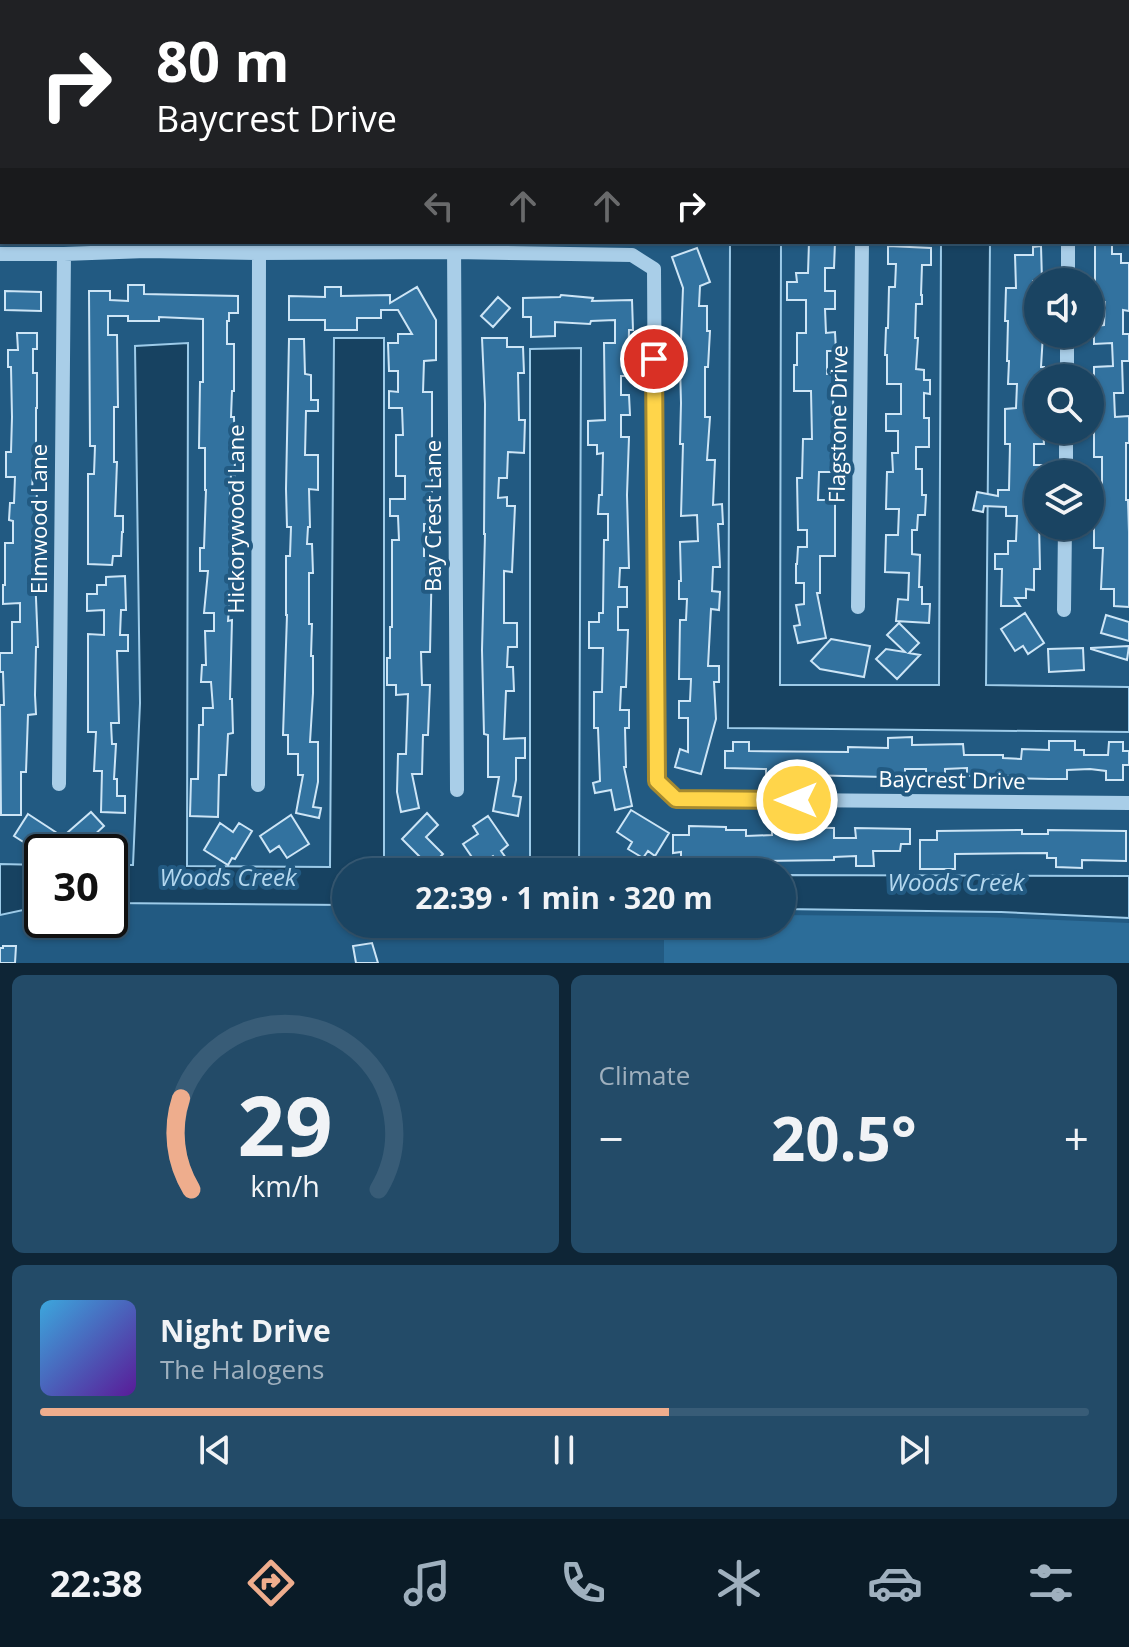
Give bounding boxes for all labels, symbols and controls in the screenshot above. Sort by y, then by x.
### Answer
text: 80 m [156,22,290,98]
icon: right [24,32,128,136]
text: Baycrest Drive [156,94,397,143]
icon: left [417,184,461,228]
icon: ahead [501,184,545,228]
icon: ahead [585,184,629,228]
icon: right [669,184,713,228]
map controls [1024,268,1104,540]
button: sound [1024,268,1104,348]
pin [620,325,688,393]
icon: arrive [632,337,676,381]
street label: Flagstone Drive [821,345,853,503]
button: search [1024,364,1104,444]
street label: Hickorywood Lane [220,424,250,614]
street label: Bay Crest Lane [417,440,447,592]
street label: Elmwood Lane [23,444,53,594]
button: layers [1024,460,1104,540]
position arrow [755,758,839,842]
street label: Baycrest Drive [878,763,1026,795]
speed limit sign: 30 [24,834,128,938]
water label: Woods Creek [159,860,298,893]
water label: Woods Creek [887,865,1026,898]
text: 22:39 · 1 min · 320 m [415,877,713,918]
text: Climate [599,1057,690,1093]
text: 29 [238,1067,333,1180]
text: 20.5° [771,1097,917,1179]
text: − [599,1108,624,1168]
text: + [1064,1108,1089,1168]
text: km/h [251,1166,320,1205]
text: Night Drive [160,1310,331,1351]
text: The Halogens [160,1351,325,1387]
icon: previous [193,1428,237,1472]
icon: pause [542,1428,586,1472]
icon: next [892,1428,936,1472]
icon: directions [243,1555,299,1611]
icon: music [399,1555,455,1611]
icon: phone [555,1555,611,1611]
icon: climate [711,1555,767,1611]
icon: car [867,1555,923,1611]
icon: filters [1023,1555,1079,1611]
text: 22:38 [50,1559,143,1608]

